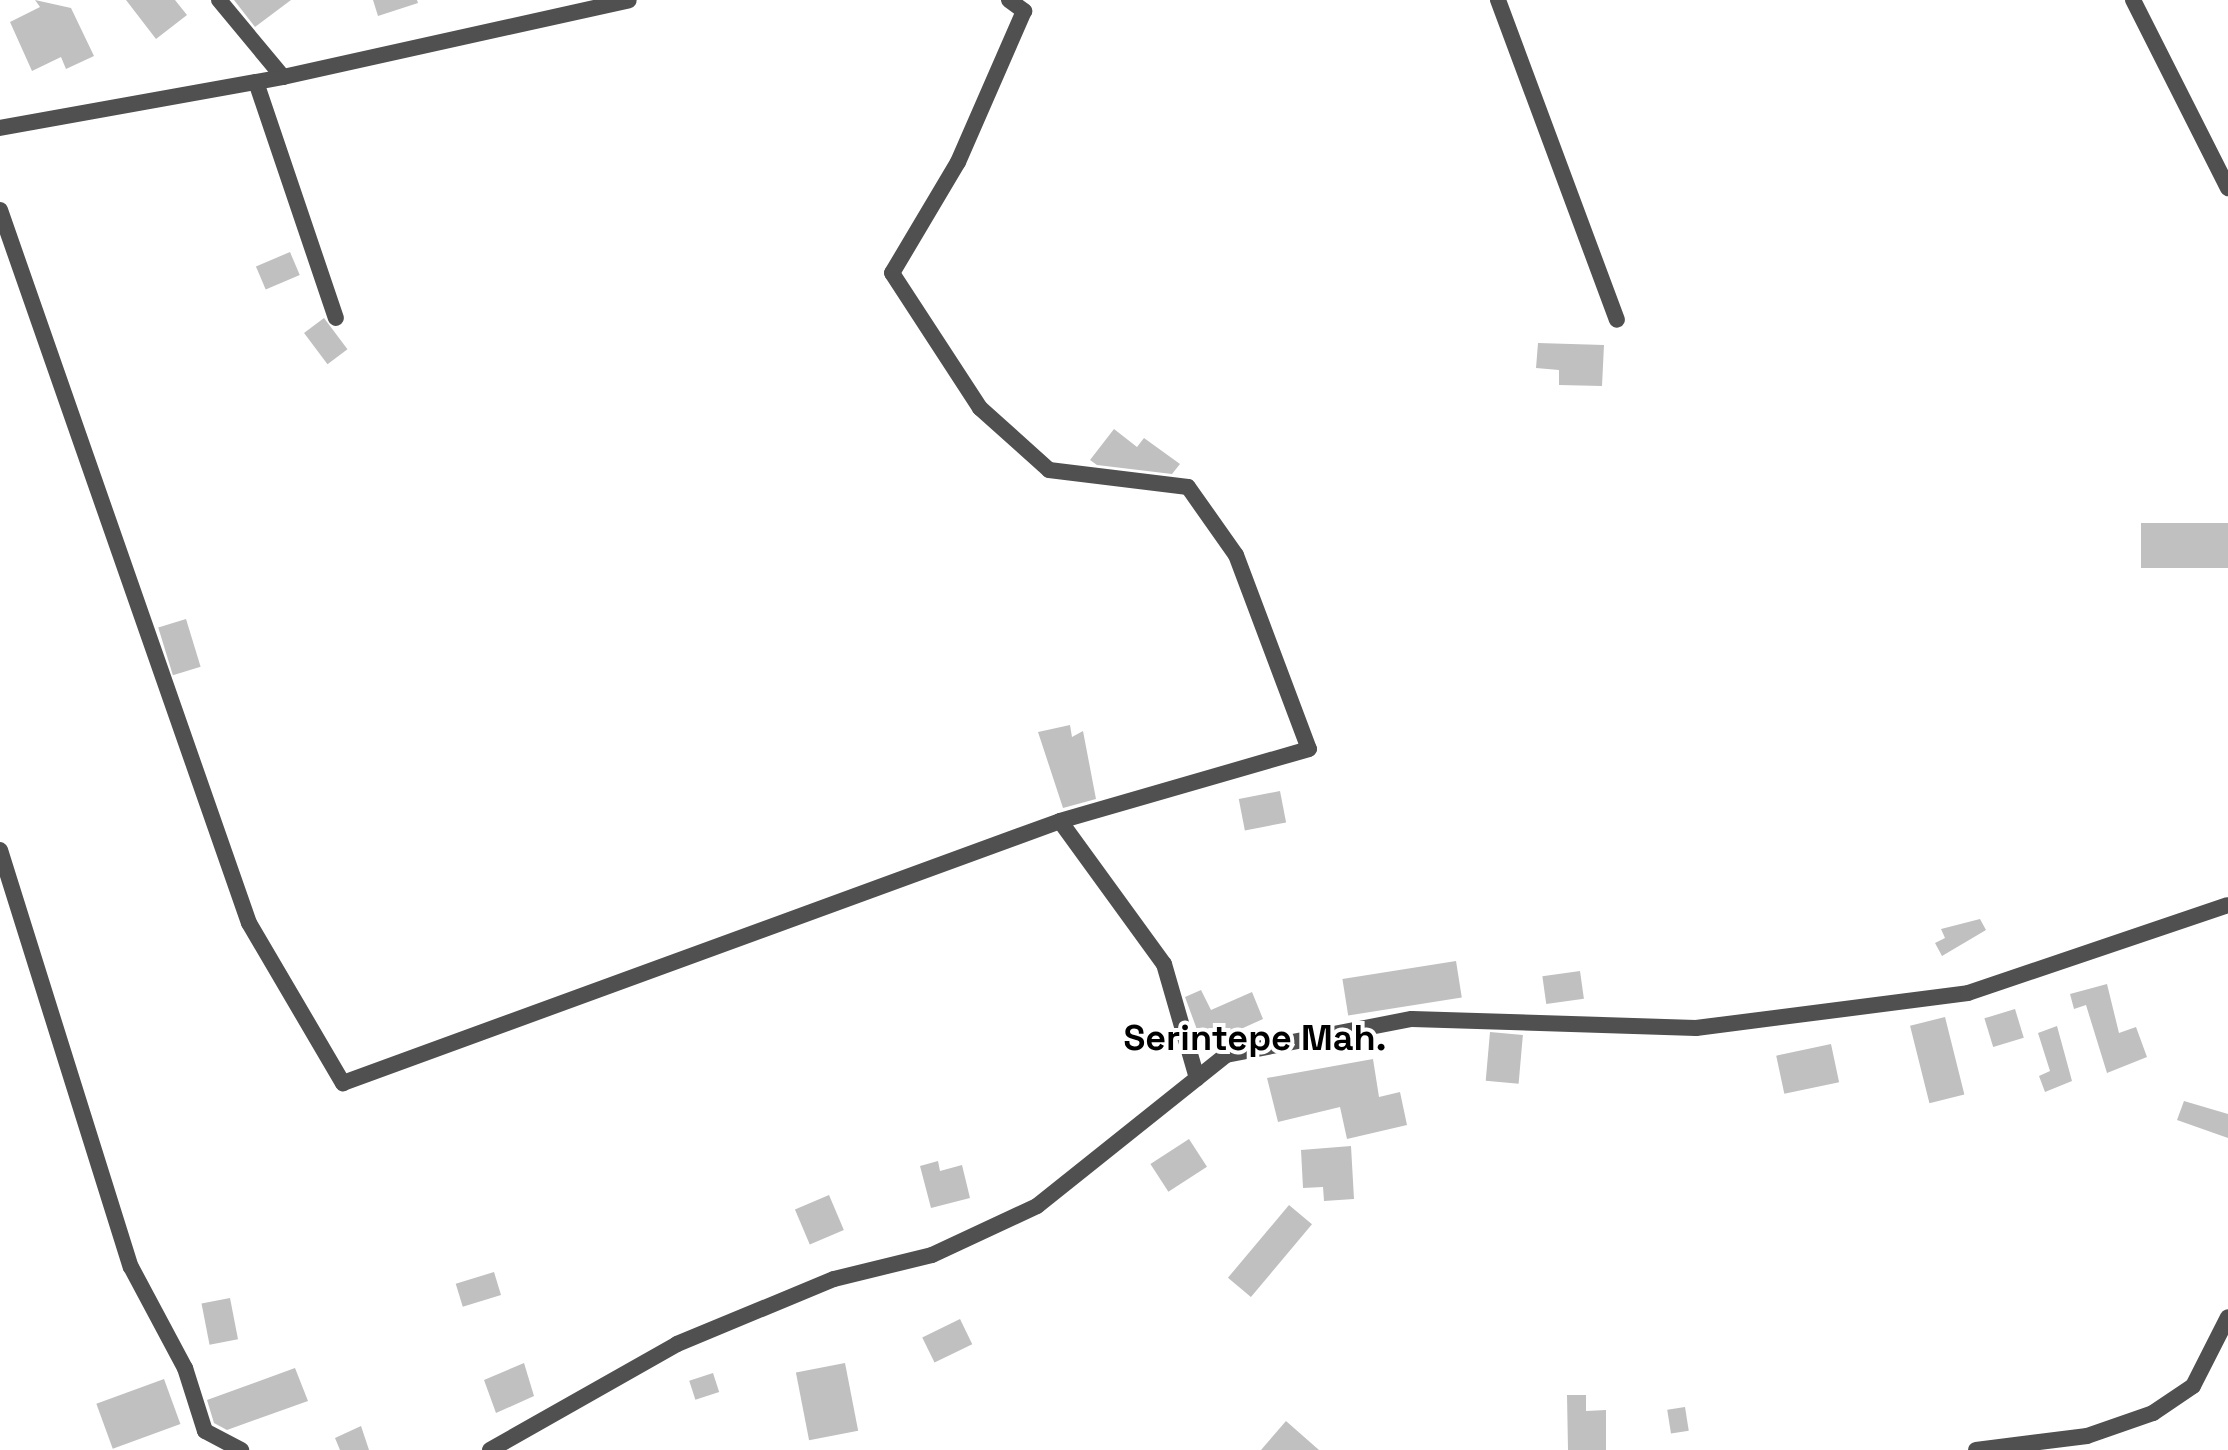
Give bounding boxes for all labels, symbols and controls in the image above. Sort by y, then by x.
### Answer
district label: Serintepe Mah. [1124,1017,1386,1061]

